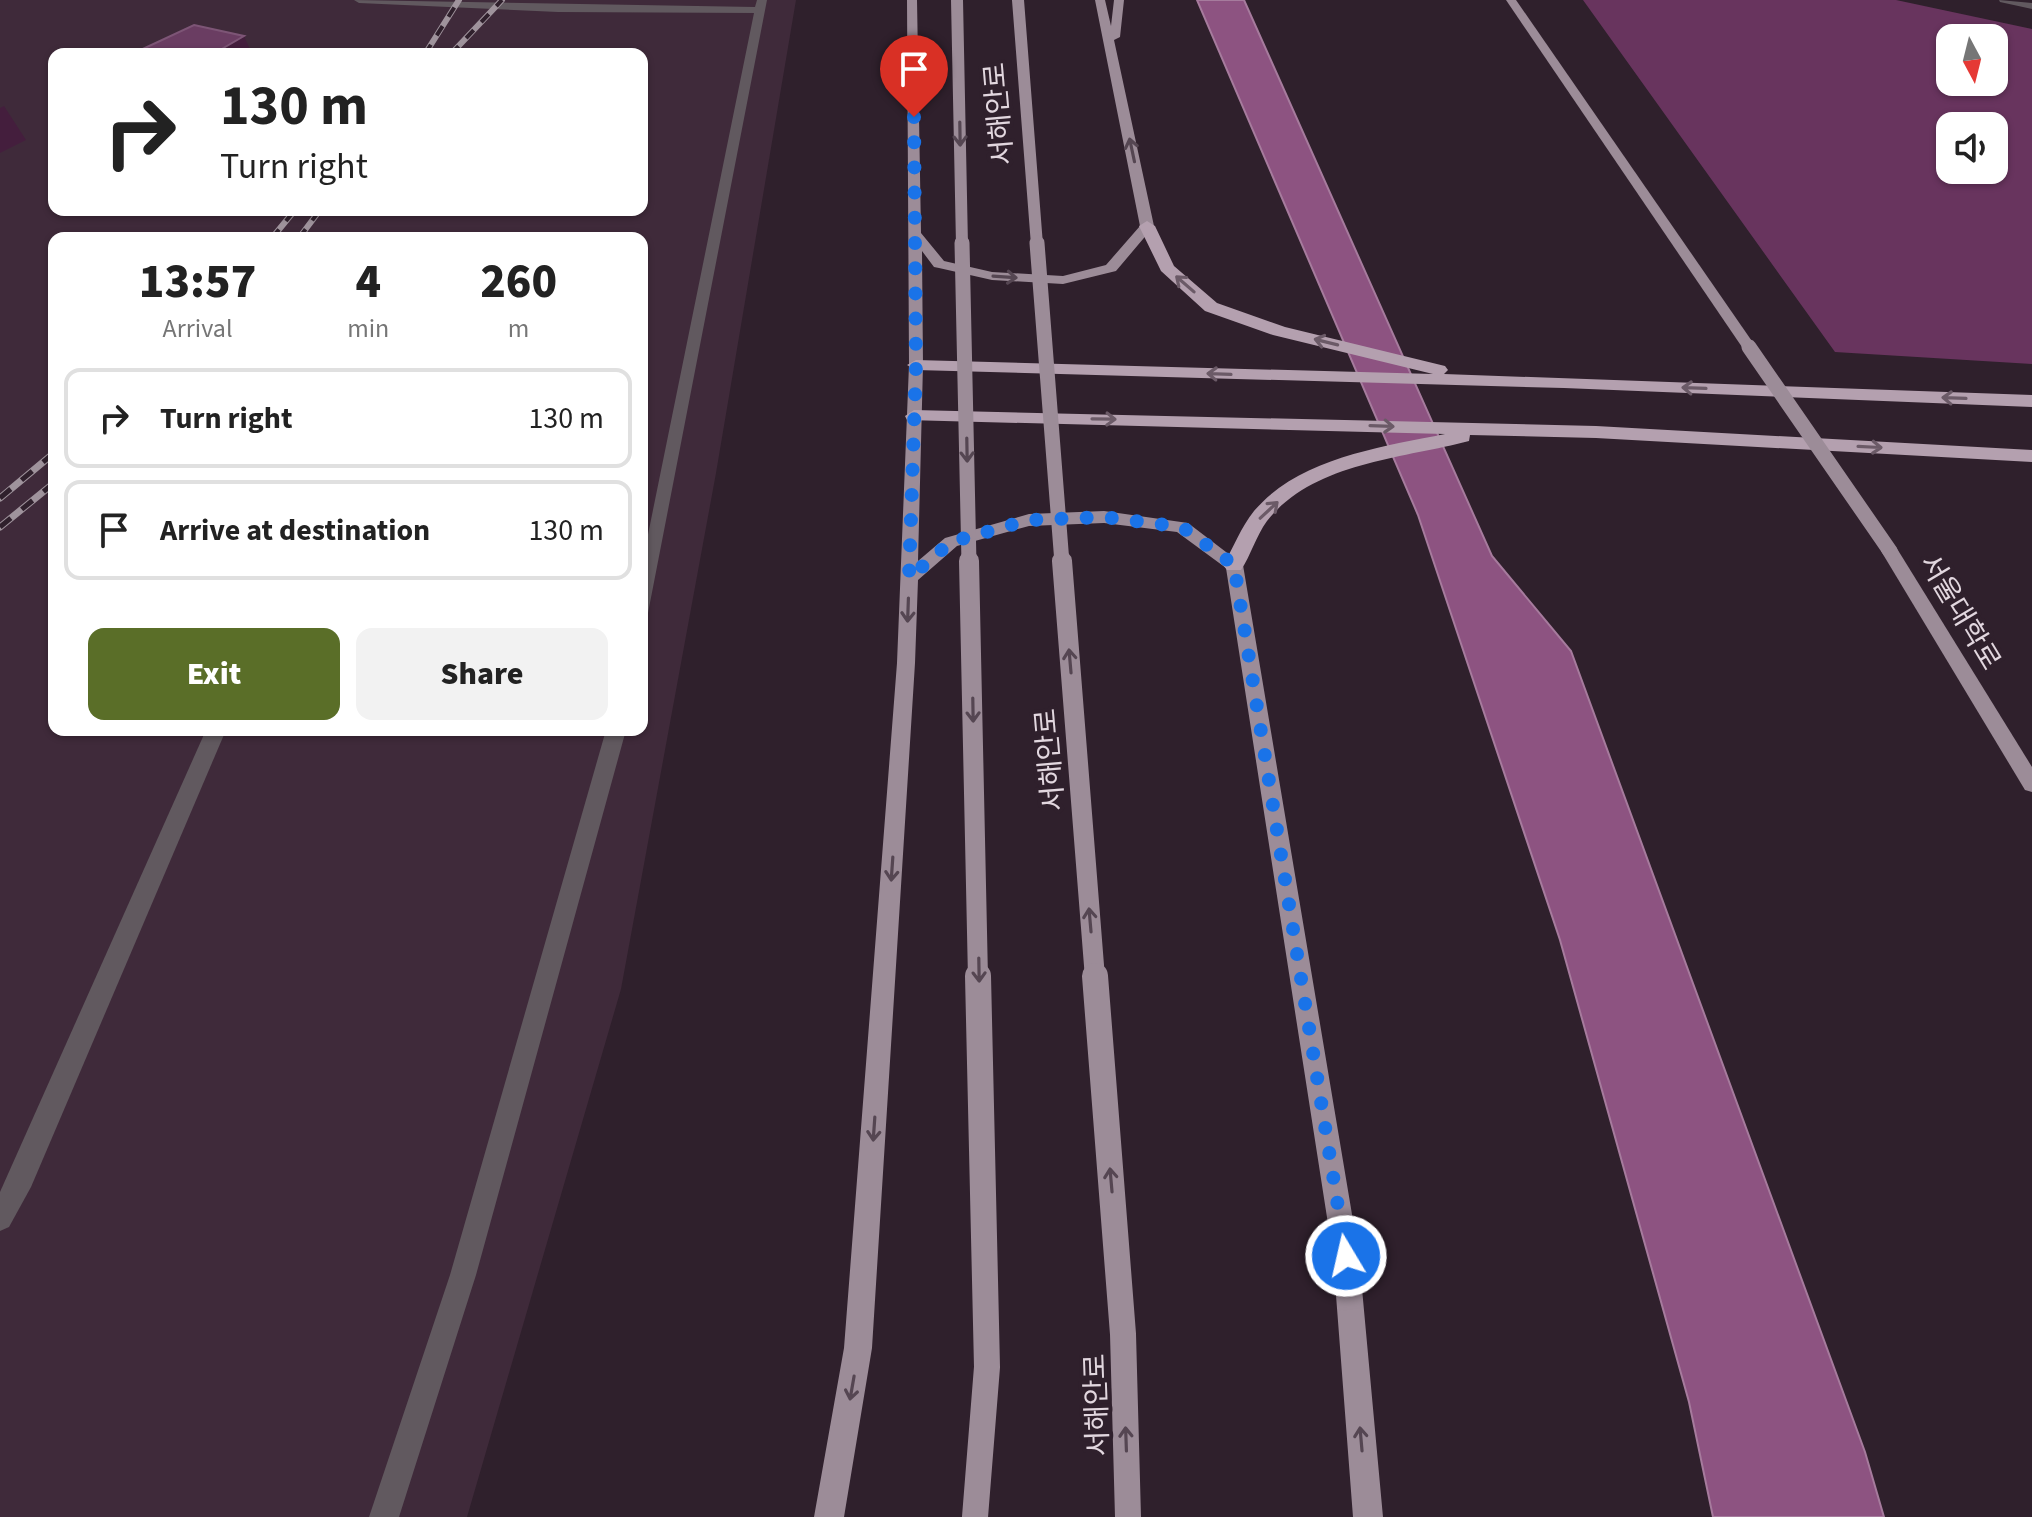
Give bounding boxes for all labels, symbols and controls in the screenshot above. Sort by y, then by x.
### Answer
north arrow [1936,24,2008,96]
map controls [1936,24,2008,184]
pin [880,35,948,117]
icon: arrive [892,47,936,91]
street label: 서해안로 [975,61,1023,167]
text: 130 m [220,67,368,146]
icon: right [88,80,192,184]
button: sound [1936,112,2008,184]
one-way arrow [953,120,968,147]
one-way arrow [1123,138,1138,163]
text: Turn right [220,141,368,192]
text: 13:57 [139,248,256,316]
text: 4 [355,248,381,316]
text: 260 [480,248,557,316]
one-way arrow [992,270,1018,285]
one-way arrow [1176,275,1196,293]
text: Arrival [163,310,233,347]
text: min [347,310,389,347]
text: m [508,310,529,347]
one-way arrow [1314,334,1339,349]
one-way arrow [1206,367,1233,382]
one-way arrow [1681,380,1708,395]
one-way arrow [1941,391,1968,406]
icon: right [92,396,136,440]
text: Turn right [160,397,292,440]
text: 130 m [528,397,604,440]
one-way arrow [1090,411,1117,427]
one-way arrow [1368,418,1395,433]
one-way arrow [960,436,975,463]
one-way arrow [1856,440,1883,455]
one-way arrow [1259,500,1279,519]
icon: arrive [92,508,136,552]
text: Arrive at destination [160,509,430,552]
text: 130 m [528,509,604,552]
street label: 서울대학로 [1910,546,2010,678]
one-way arrow [901,596,916,623]
button: Exit [88,628,340,720]
button: Share [356,628,608,720]
one-way arrow [1062,648,1077,675]
one-way arrow [965,696,981,723]
street label: 서해안로 [1026,707,1074,813]
one-way arrow [884,855,899,882]
one-way arrow [1082,907,1097,934]
one-way arrow [971,956,986,983]
one-way arrow [866,1115,881,1142]
one-way arrow [1103,1167,1118,1194]
position arrow [1304,1214,1388,1298]
street label: 서해안로 [1075,1353,1119,1457]
one-way arrow [843,1374,858,1400]
one-way arrow [1118,1426,1134,1453]
one-way arrow [1353,1426,1368,1453]

